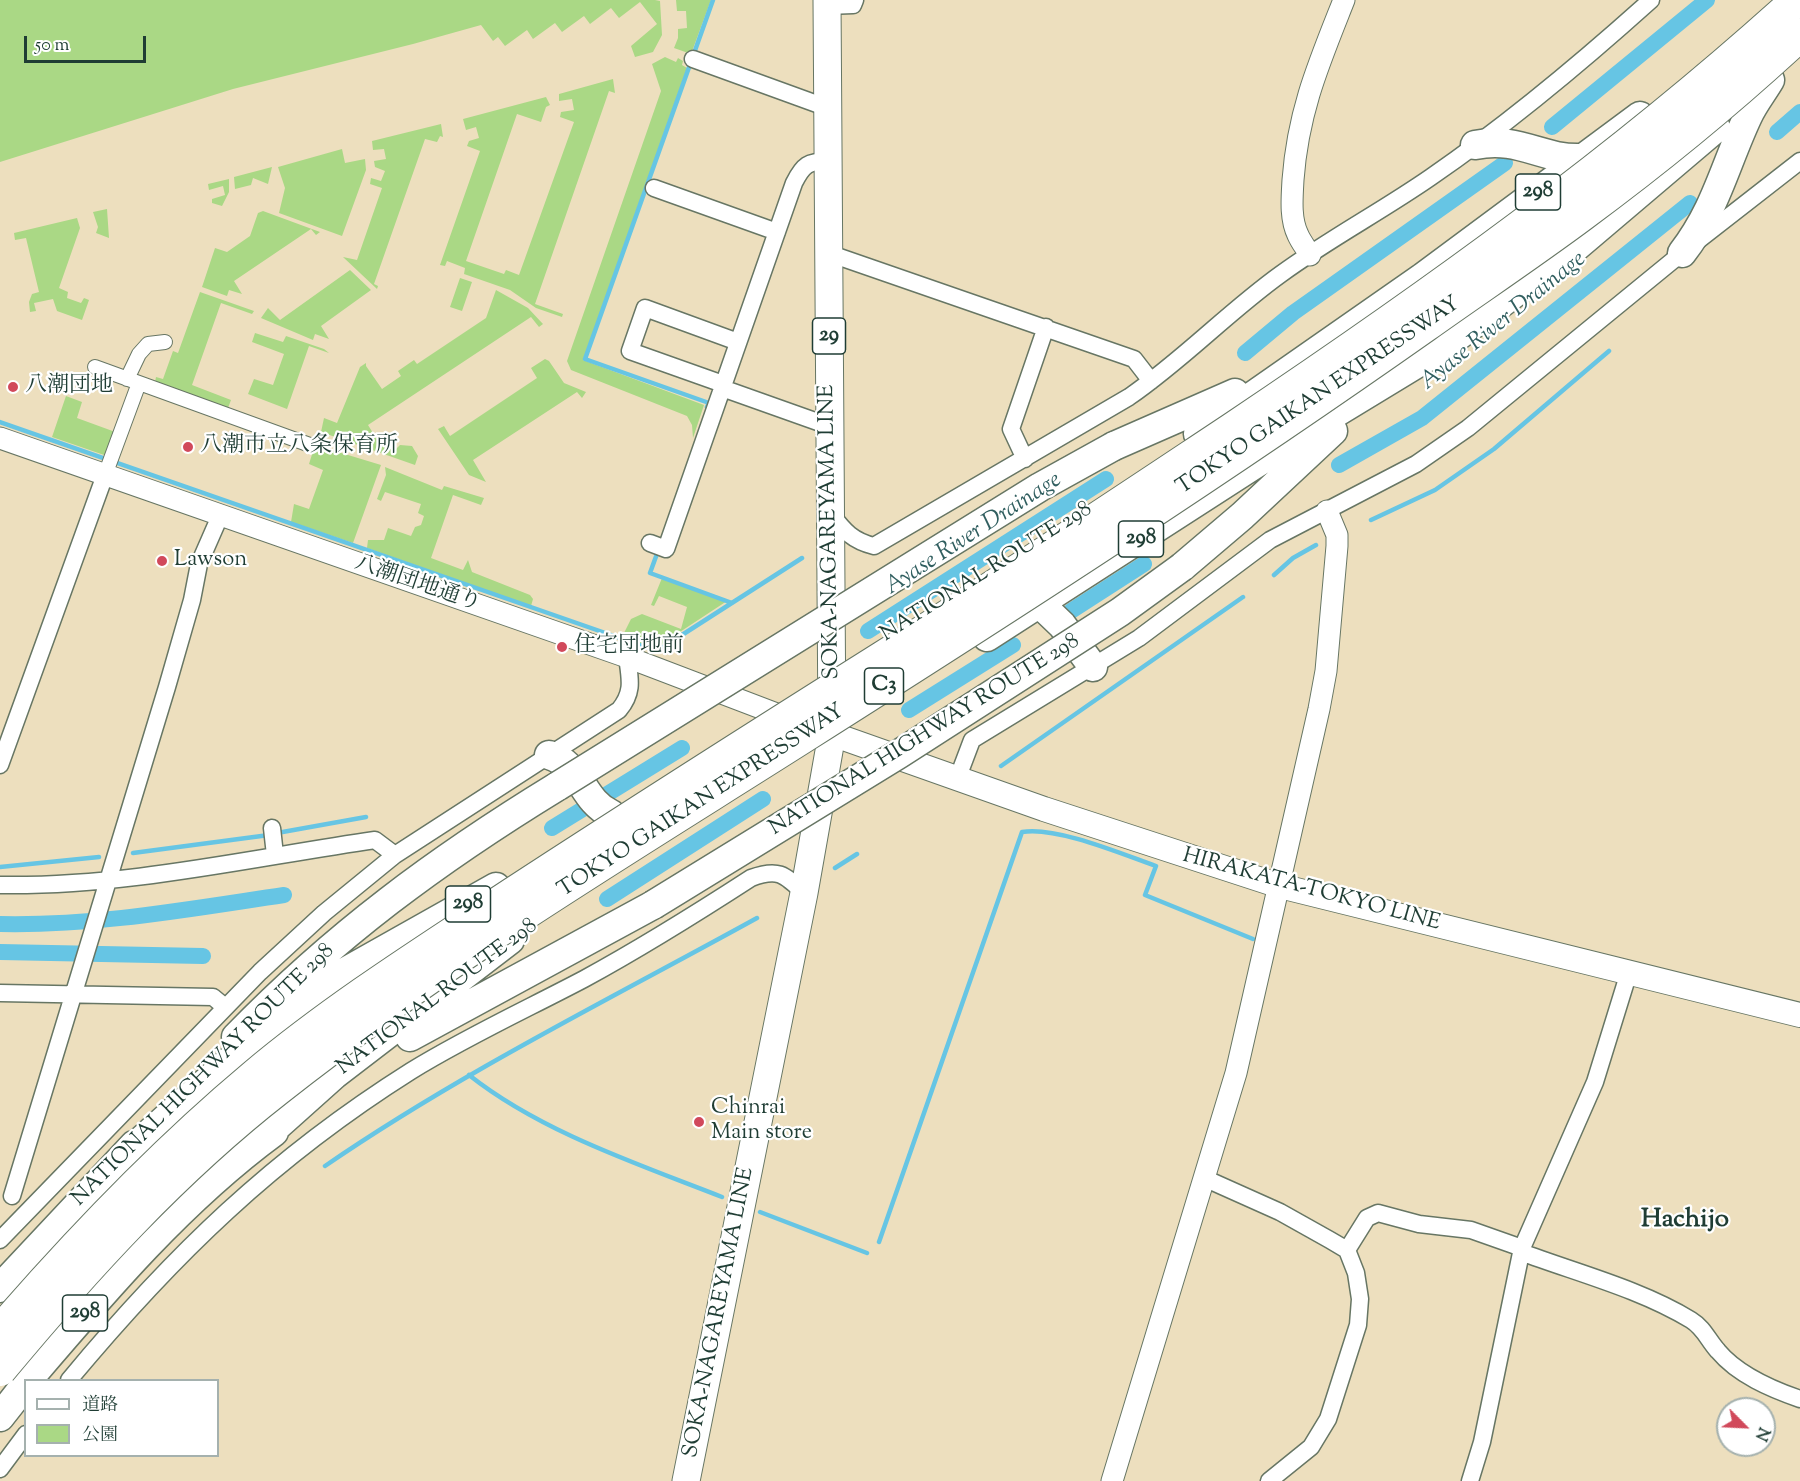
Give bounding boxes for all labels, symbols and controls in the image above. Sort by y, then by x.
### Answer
scale bar [27,24,148,62]
text: 50 m [35,33,69,59]
road number: 298 [1516,174,1560,210]
water label: Ayase River Drainage [1415,246,1593,398]
street label: TOKYO GAIKAN EXPRESSWAY [1172,292,1466,502]
road number: 29 [812,318,846,354]
place label: 八潮団地 [25,374,113,400]
marker: 八潮団地 [6,380,20,394]
street label: SOKA-NAGAREYAMA LINE [815,384,847,680]
place label: 八潮市立八条保育所 [200,434,398,460]
marker: 八潮市立八条保育所 [181,440,195,454]
water label: Ayase River Drainage [880,467,1068,603]
street label: NATIONAL ROUTE 298 [876,497,1098,649]
road number: 298 [1118,521,1164,557]
place label: Lawson [174,548,247,574]
street label: 八潮団地通り [350,551,484,619]
marker: Lawson [155,554,169,568]
street label: NATIONAL HIGHWAY ROUTE 298 [765,629,1085,843]
place label: 住宅団地前 [574,634,684,660]
marker: 住宅団地前 [555,640,569,654]
road number: C3 [864,668,904,704]
street label: TOKYO GAIKAN EXPRESSWAY [554,699,850,905]
street label: HIRAKATA-TOKYO LINE [1179,844,1443,938]
road number: 298 [446,886,490,922]
street label: NATIONAL ROUTE 298 [332,914,544,1082]
street label: NATIONAL HIGHWAY ROUTE 298 [67,939,341,1213]
place label: Chinrai Main store [711,1096,812,1148]
marker: Chinrai Main store [692,1115,706,1129]
street label: SOKA-NAGAREYAMA LINE [679,1166,761,1460]
district label: Hachijo [1641,1206,1729,1238]
road number: 298 [62,1295,107,1331]
legend [24,1379,219,1457]
text: 道路 [82,1393,118,1419]
north arrow [1716,1397,1776,1457]
text: 公園 [82,1423,118,1449]
text: N [1748,1423,1774,1444]

